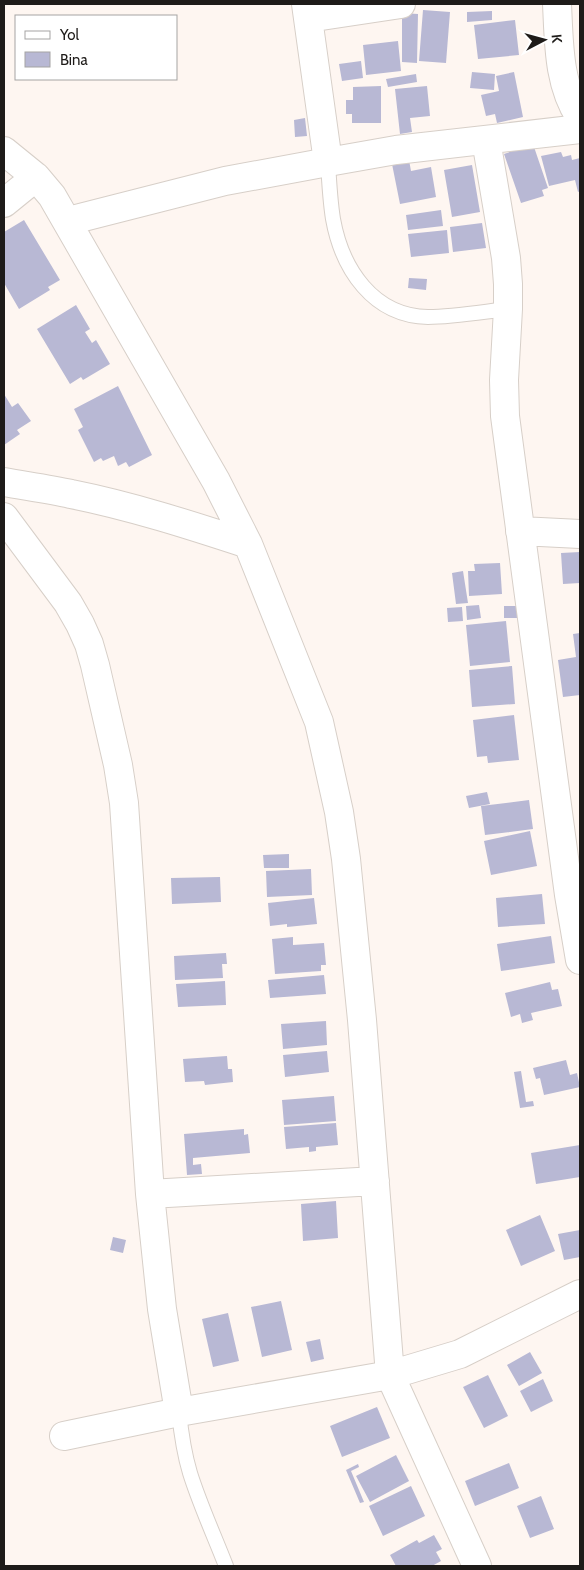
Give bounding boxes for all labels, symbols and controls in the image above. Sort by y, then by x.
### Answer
legend [15,15,178,80]
north arrow [519,15,569,65]
text: Yol [59,26,79,44]
text: K [548,33,566,44]
text: Bina [60,51,88,69]

